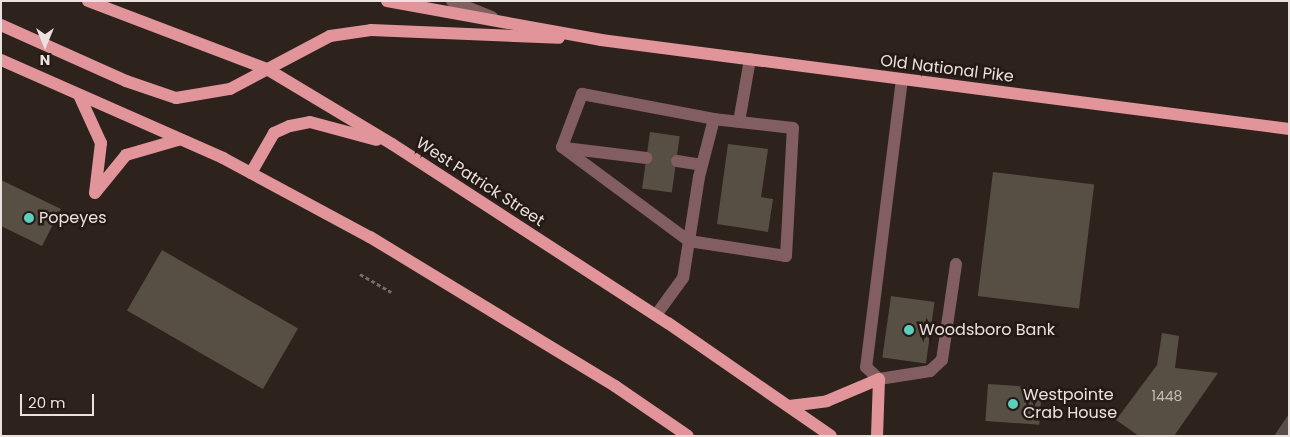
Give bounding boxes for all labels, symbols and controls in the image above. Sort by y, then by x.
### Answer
north arrow [20,20,70,70]
text: N [40,50,50,70]
street label: Old National Pike [879,51,1015,87]
street label: West Patrick Street [412,133,548,231]
place label: Popeyes [39,208,107,228]
marker: Popeyes [23,212,35,224]
place label: Woodsboro Bank [919,320,1055,340]
marker: Woodsboro Bank [903,324,915,336]
scale bar [22,384,96,416]
place label: Westpointe Crab House [1023,385,1117,423]
house number: 1448 [1152,388,1182,404]
text: 20 m [28,392,66,413]
marker: Westpointe Crab House [1007,398,1019,410]

